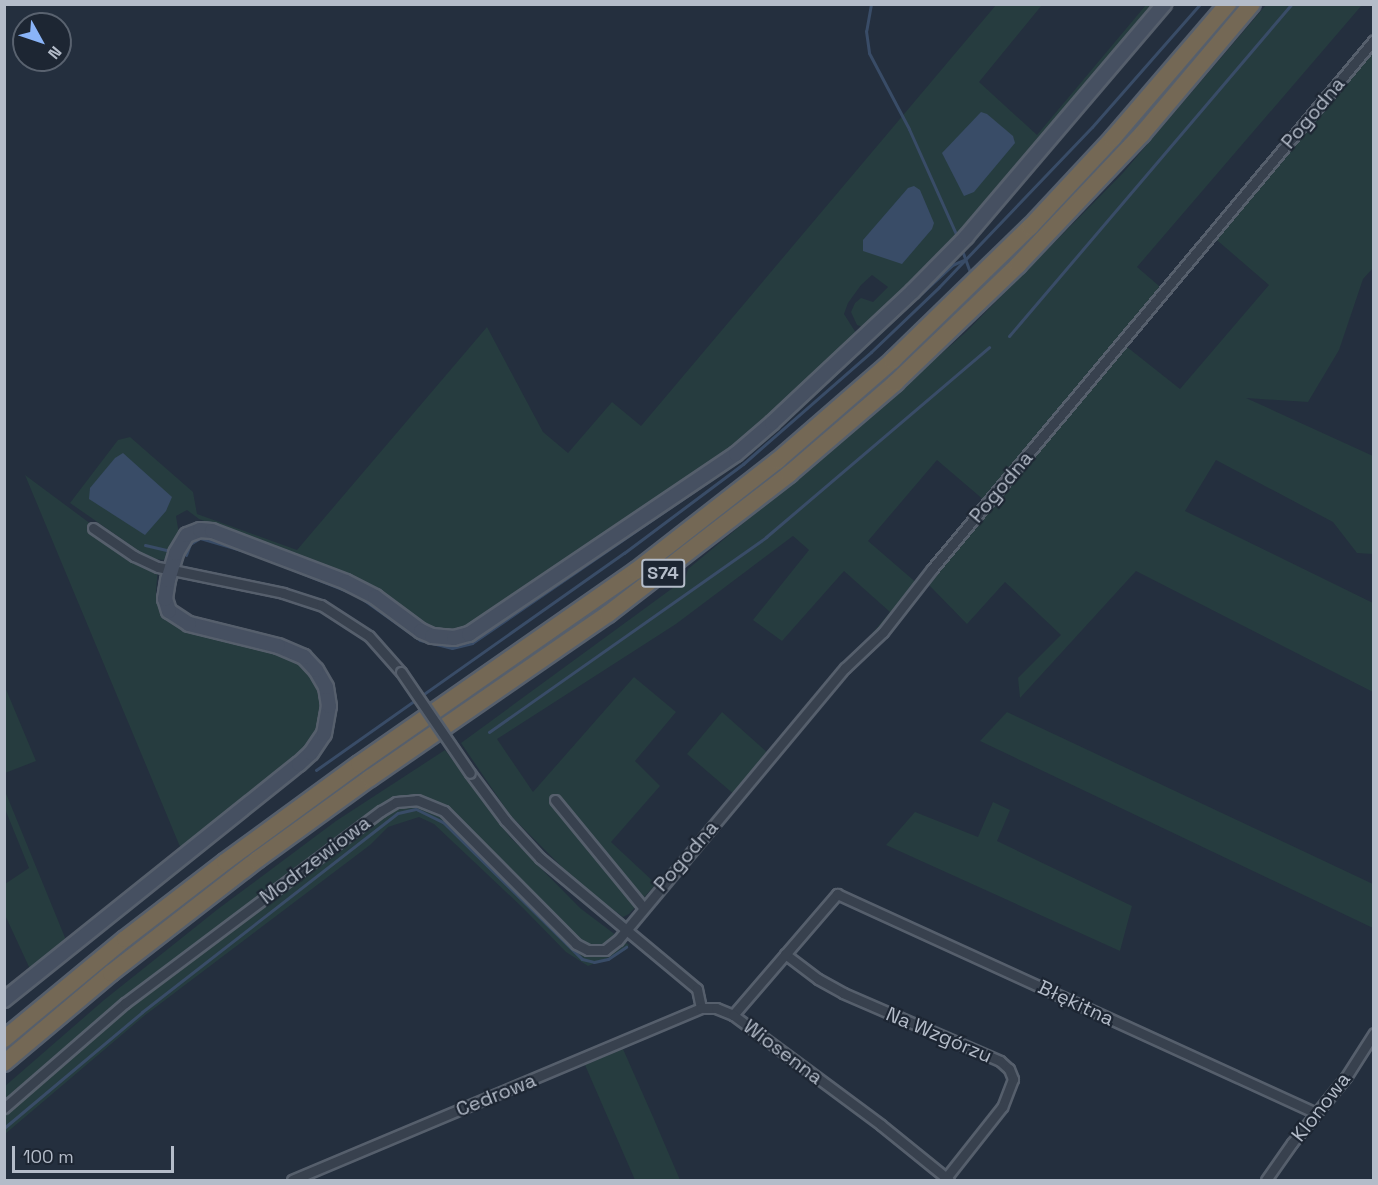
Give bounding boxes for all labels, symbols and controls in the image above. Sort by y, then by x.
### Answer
north arrow [12,12,72,72]
text: N [43,42,66,63]
street label: Pogodna [1276,72,1350,154]
street label: Pogodna [964,446,1038,528]
road number: S74 [640,558,686,588]
street label: Modrzewiowa [255,811,375,909]
street label: Pogodna [649,816,723,896]
street label: Błękitna [1034,975,1118,1031]
street label: Na Wzgórzu [882,1002,996,1068]
street label: Wiosenna [739,1014,827,1090]
street label: Cedrowa [452,1068,540,1122]
street label: Klonowa [1287,1068,1355,1146]
scale bar [15,1134,177,1172]
text: 100 m [23,1145,74,1168]

